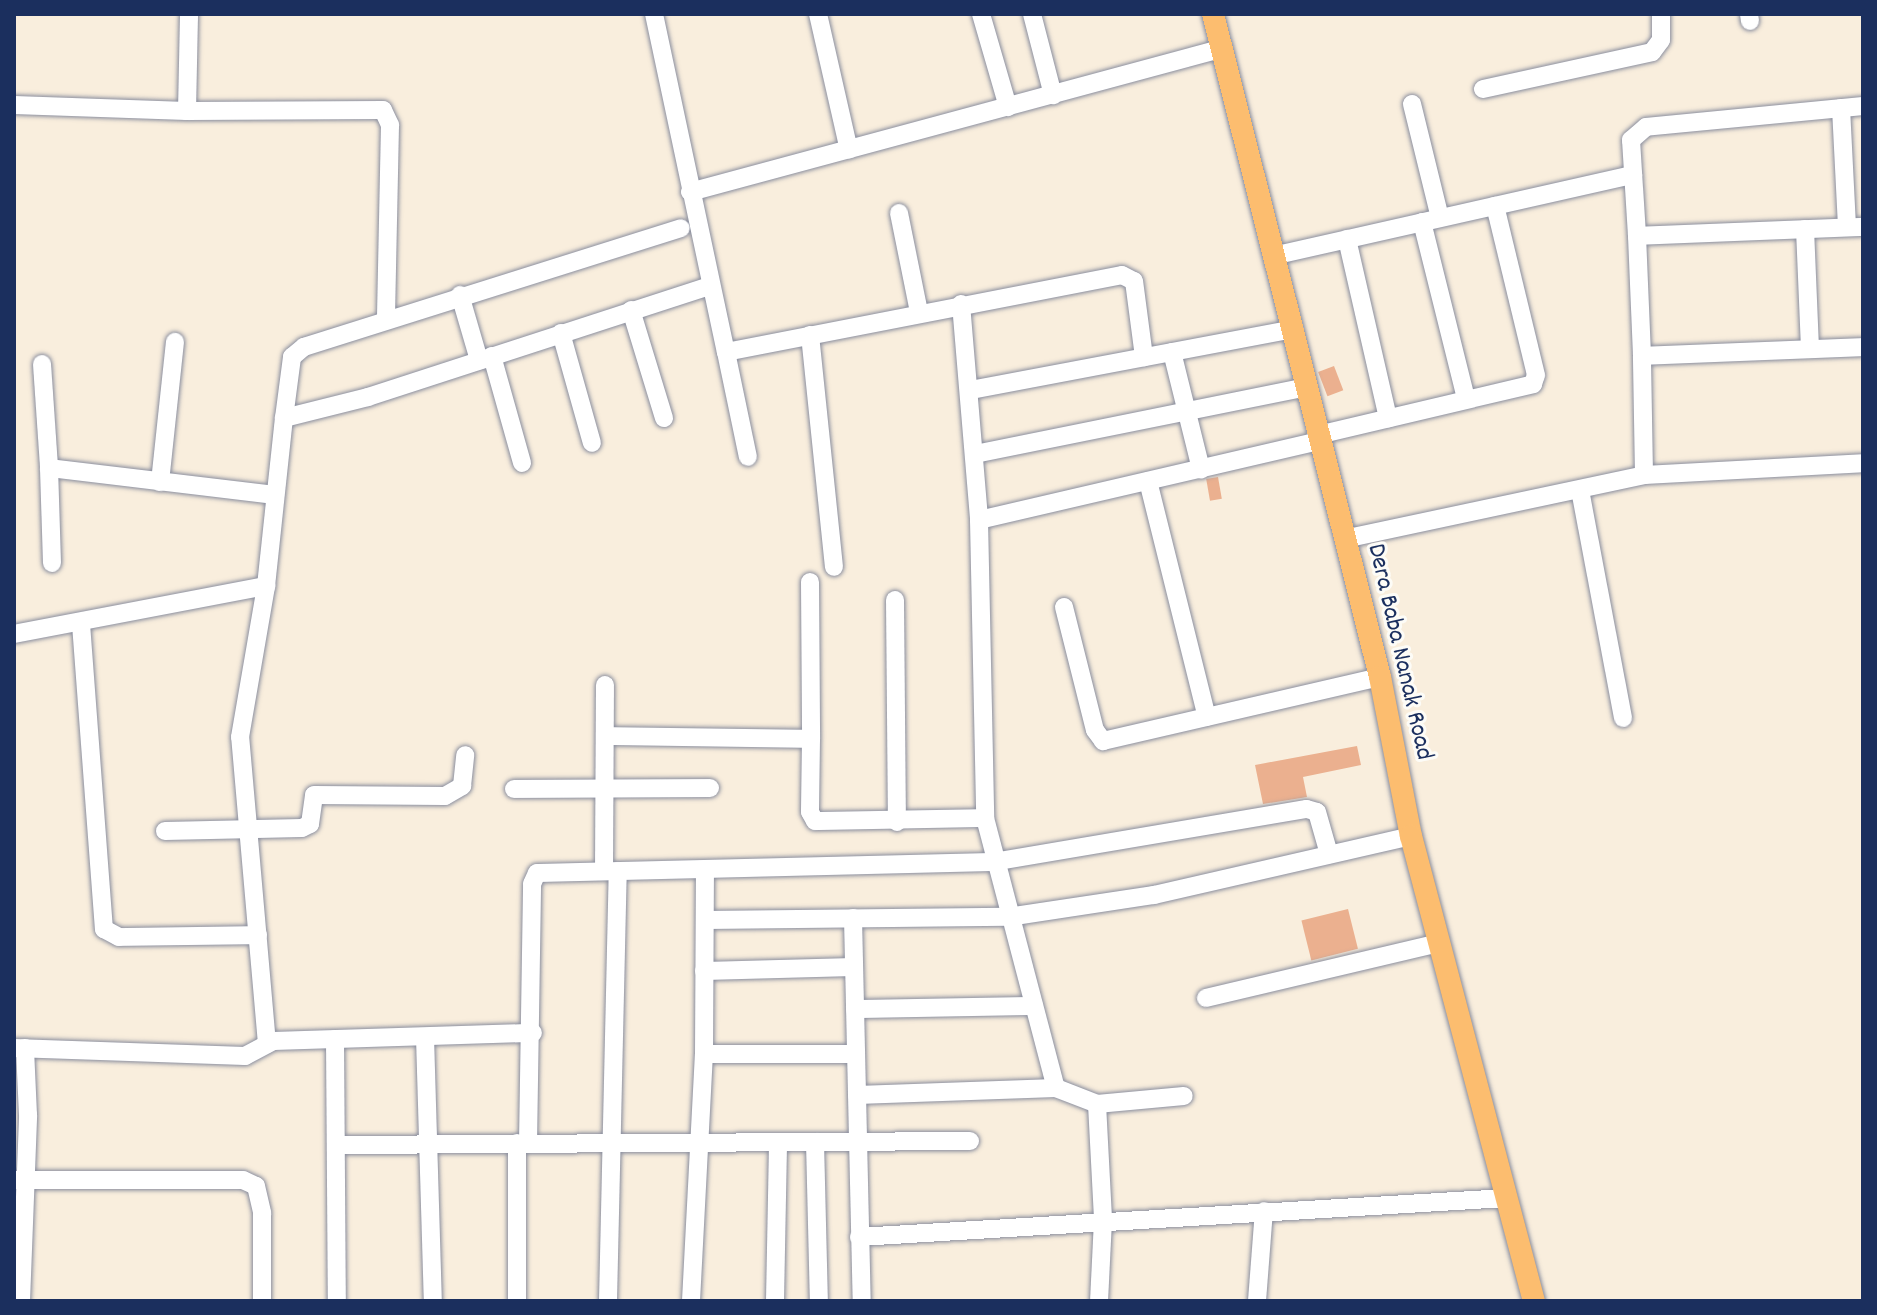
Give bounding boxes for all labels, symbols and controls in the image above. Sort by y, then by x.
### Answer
street label: Dera Baba Nanak Road [1359,541,1439,763]

